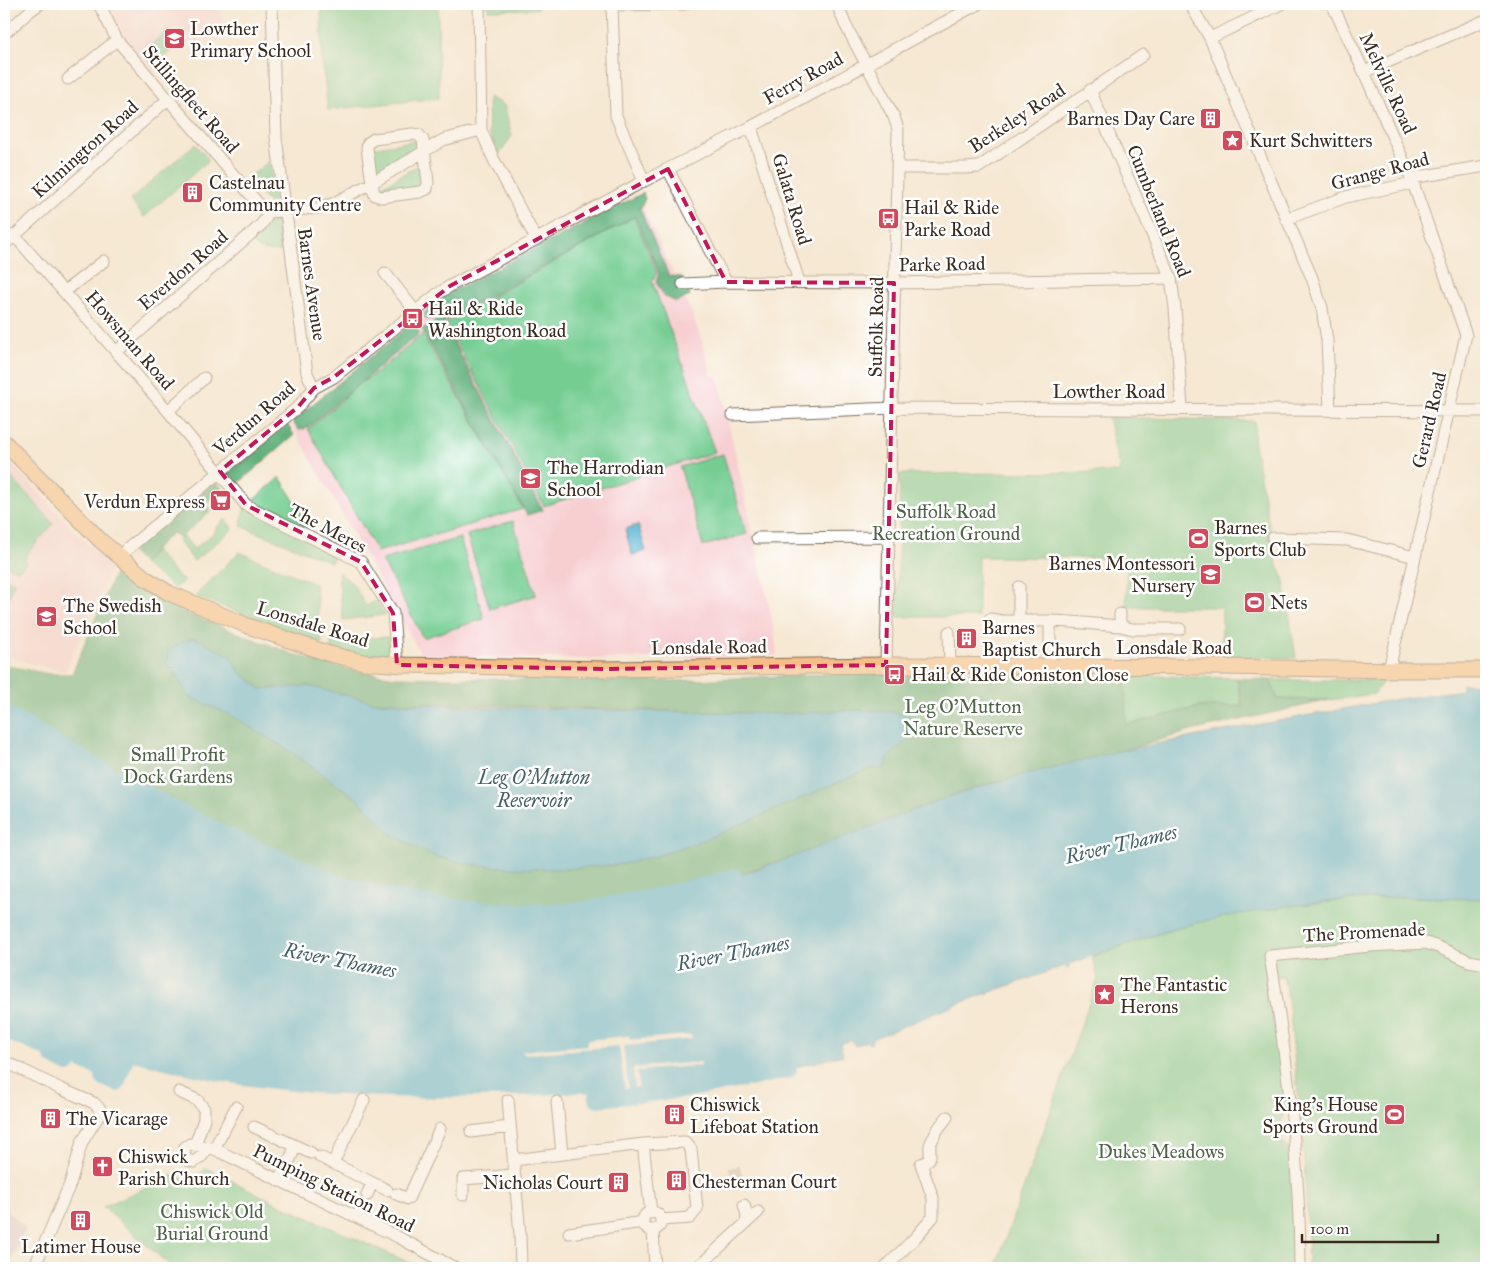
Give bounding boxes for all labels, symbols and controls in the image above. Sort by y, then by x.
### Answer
place label: Lowther Primary School [190,17,312,62]
school or university icon: Lowther Primary School [162,27,186,51]
street label: Melville Road [1354,29,1422,138]
street label: Stillingfleet Road [137,40,244,159]
street label: Ferry Road [759,46,847,109]
street label: Berkeley Road [964,78,1070,158]
street label: Kilmington Road [27,95,144,204]
building icon: Barnes Day Care [1199,106,1223,130]
place label: Barnes Day Care [1066,107,1195,130]
place icon: Kurt Schwitters [1221,128,1245,152]
place label: Kurt Schwitters [1249,129,1373,152]
street label: Cumberland Road [1122,141,1196,281]
street label: Grange Road [1328,147,1432,196]
street label: Galata Road [767,150,817,248]
place label: Castelnau Community Centre [209,171,361,216]
building icon: Castelnau Community Centre [181,181,205,205]
place label: Hail & Ride Parke Road [904,196,999,241]
bus stop icon: Hail & Ride Parke Road [876,206,900,230]
street label: Everdon Road [134,225,233,315]
street label: Barnes Avenue [293,226,331,342]
street label: Parke Road [898,252,986,276]
street label: Suffolk Road [864,276,888,377]
street label: Howsman Road [81,286,180,395]
place label: Hail & Ride Washington Road [428,297,567,343]
bus stop icon: Hail & Ride Washington Road [400,307,424,331]
street label: Gerard Road [1407,369,1451,470]
street label: Verdun Road [207,376,300,461]
street label: Lowther Road [1053,380,1166,403]
place label: The Harrodian School [547,456,664,501]
school or university icon: The Harrodian School [519,466,543,490]
supermarket icon: Verdun Express [209,489,233,513]
place label: Verdun Express [83,490,205,513]
street label: The Meres [285,498,371,558]
park label: Suffolk Road Recreation Ground [872,500,1021,545]
place label: Barnes Sports Club [1214,516,1306,561]
sports icon: Barnes Sports Club [1186,526,1210,550]
place label: Barnes Montessori Nursery [1048,552,1196,597]
school or university icon: Barnes Montessori Nursery [1199,562,1223,586]
sports icon: Nets [1242,590,1266,614]
place label: Nets [1270,591,1307,614]
place label: The Swedish School [63,594,162,639]
street label: Lonsdale Road [254,596,372,652]
school or university icon: The Swedish School [35,604,59,628]
place label: Barnes Baptist Church [982,616,1101,661]
building icon: Barnes Baptist Church [954,626,978,650]
street label: Lonsdale Road [651,634,768,660]
street label: Lonsdale Road [1116,636,1233,659]
bus stop icon: Hail & Ride Coniston Close [883,662,907,686]
place label: Hail & Ride Coniston Close [911,663,1129,686]
park label: Leg O'Mutton Nature Reserve [903,695,1023,740]
park label: Small Profit Dock Gardens [123,743,233,788]
water label: Leg O'Mutton Reservoir [477,765,591,812]
water label: River Thames [1062,819,1181,869]
street label: The Promenade [1302,917,1426,947]
water label: River Thames [674,930,793,976]
water label: River Thames [281,937,400,983]
place label: The Fantastic Herons [1120,973,1227,1018]
place icon: The Fantastic Herons [1092,983,1116,1007]
place label: Chiswick Lifeboat Station [690,1093,819,1138]
place label: King's House Sports Ground [1262,1093,1378,1138]
building icon: Chiswick Lifeboat Station [662,1103,686,1127]
sports icon: King's House Sports Ground [1382,1103,1406,1127]
building icon: The Vicarage [38,1106,62,1130]
place label: The Vicarage [66,1107,168,1131]
street label: Pumping Station Road [249,1139,419,1238]
park label: Dukes Meadows [1098,1140,1224,1163]
place label: Chiswick Parish Church [118,1145,230,1190]
church icon: Chiswick Parish Church [90,1155,114,1179]
building icon: Chesterman Court [664,1169,688,1193]
building icon: Nicholas Court [607,1170,631,1194]
place label: Chesterman Court [692,1170,837,1193]
place label: Nicholas Court [483,1171,603,1194]
park label: Chiswick Old Burial Ground [156,1200,269,1245]
building icon: Latimer House [69,1208,93,1232]
scale bar [1302,1212,1439,1244]
text: 100 m [1310,1220,1350,1238]
place label: Latimer House [21,1235,141,1258]

